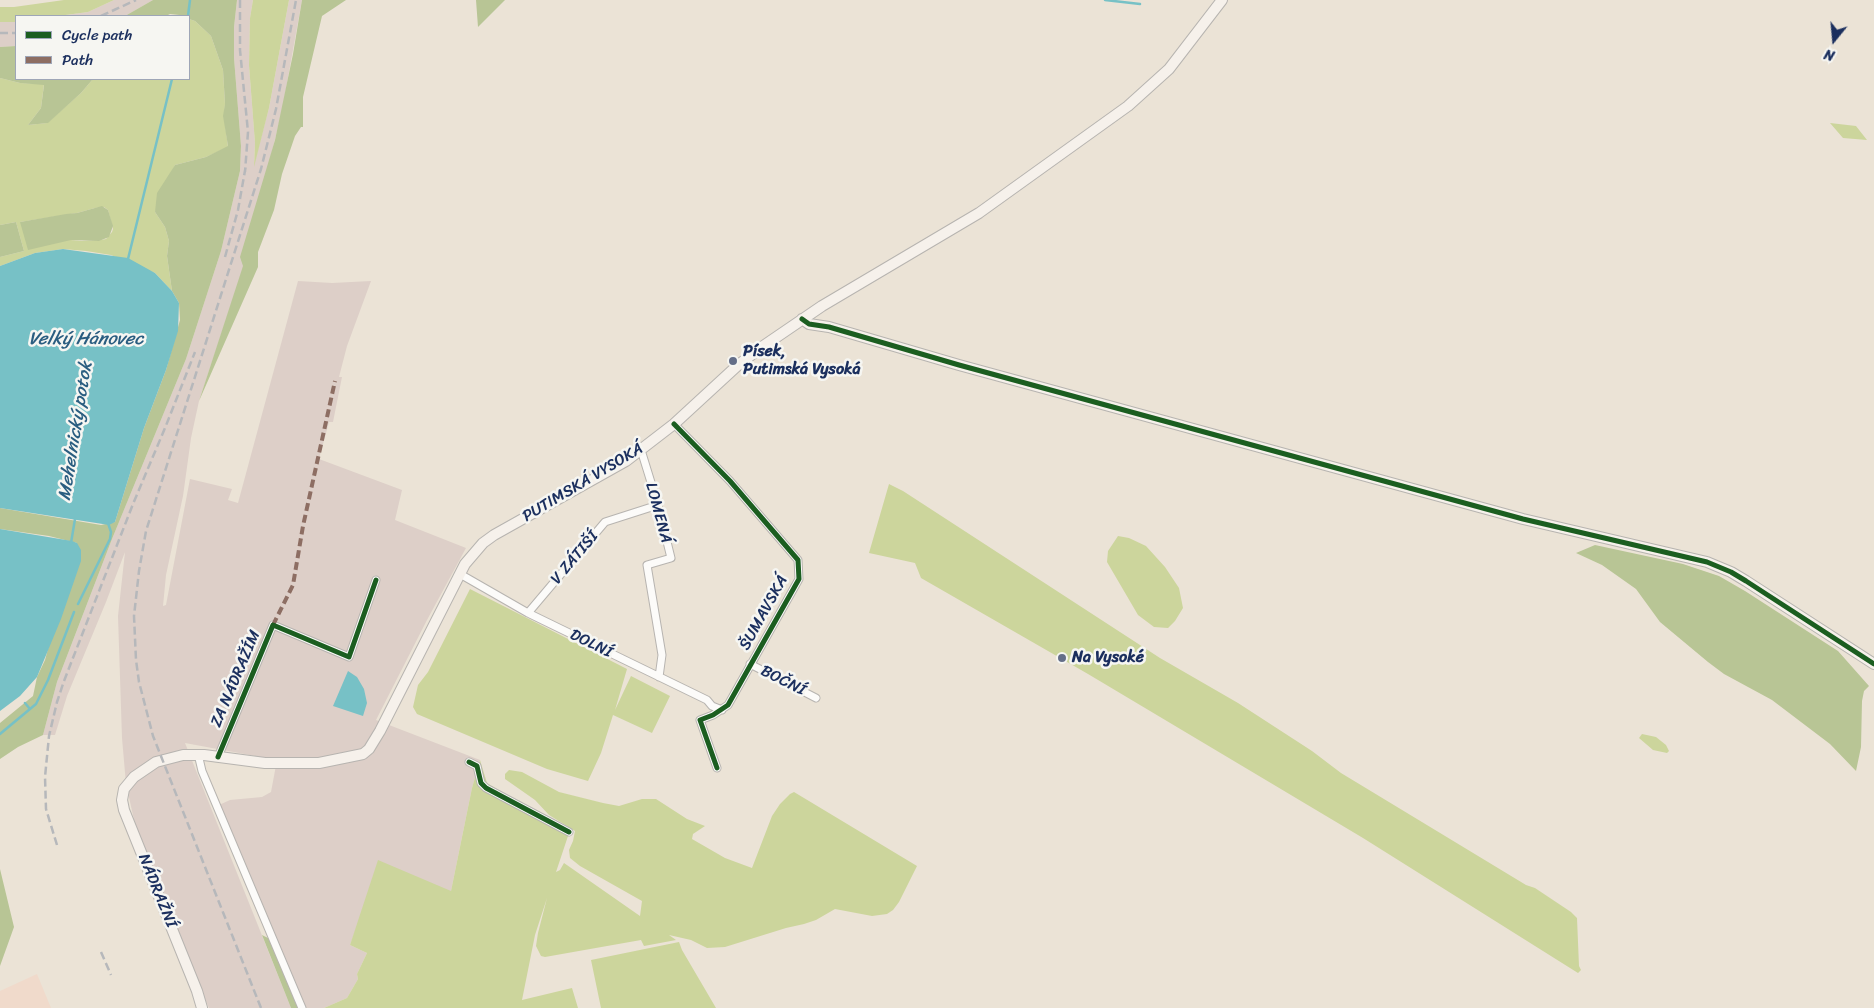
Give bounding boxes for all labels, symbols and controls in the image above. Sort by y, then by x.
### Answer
legend [15,15,190,80]
north arrow [1809,15,1859,65]
text: Cycle path [62,22,132,48]
text: N [1821,41,1838,68]
text: Path [62,47,93,73]
water label: Velký Hánovec [29,328,143,350]
place label: Písek, Putimská Vysoká [743,342,861,380]
marker: Písek, Putimská Vysoká [727,355,739,367]
water label: Mehelnický potok [54,360,98,502]
street label: PUTIMSKÁ VYSOKÁ [519,439,647,527]
street label: LOMENÁ [641,481,675,545]
street label: V ZÁTIŠÍ [547,527,603,589]
street label: ŠUMAVSKÁ [736,572,792,654]
street label: DOLNÍ [567,626,615,662]
street label: ZA NÁDRAŽÍM [207,628,265,730]
place label: Na Vysoké [1072,648,1144,668]
marker: Na Vysoké [1056,652,1068,664]
street label: BOČNÍ [757,662,809,700]
street label: NÁDRAŽNÍ [133,851,181,931]

